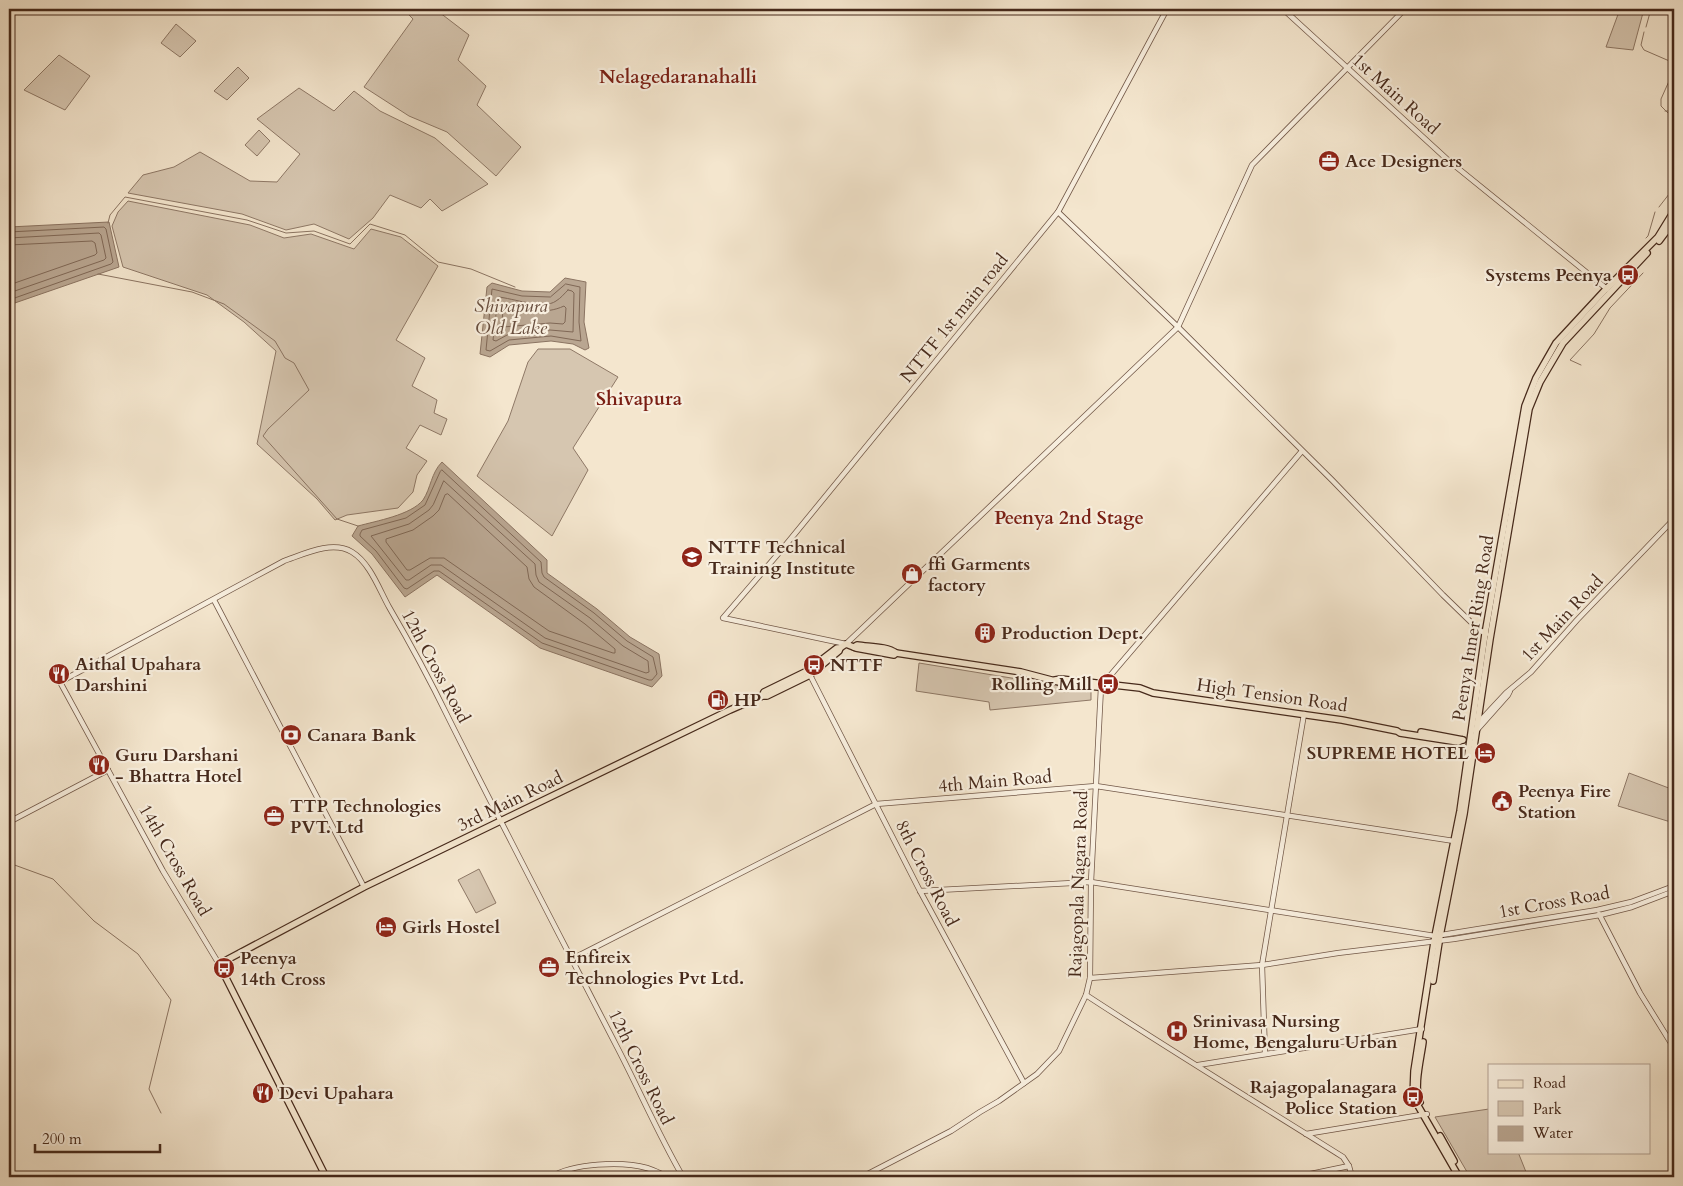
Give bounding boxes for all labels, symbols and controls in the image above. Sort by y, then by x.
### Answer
street label: 1st Main Road [1346,48,1445,141]
district label: Nelagedaranahalli [599,64,757,90]
office icon: Ace Designers [1317,149,1341,173]
place label: Ace Designers [1345,149,1462,174]
street label: NTTF 1st main road [895,248,1015,388]
place label: Systems Peenya [1486,263,1612,288]
bus stop icon: Systems Peenya [1616,263,1640,287]
water label: Shivapura Old Lake [474,293,548,341]
district label: Shivapura [596,386,683,412]
district label: Peenya 2nd Stage [994,505,1144,531]
street label: Peenya Inner Ring Road [1446,533,1501,723]
place label: NTTF Technical Training Institute [708,535,856,581]
school or university icon: NTTF Technical Training Institute [680,545,704,569]
place label: ffi Garments factory [928,552,1030,598]
shop icon: ffi Garments factory [900,562,924,586]
street label: 1st Main Road [1516,569,1609,667]
street label: 12th Cross Road [395,605,476,728]
building icon: Production Dept. [973,621,997,645]
place label: Production Dept. [1001,621,1143,646]
place label: Aithal Upahara Darshini [75,652,201,698]
bus stop icon: NTTF [802,653,826,677]
place label: NTTF [830,653,883,678]
restaurant icon: Aithal Upahara Darshini [47,662,71,686]
place label: Rolling Mill [991,672,1092,697]
bus stop icon: Rolling Mill [1096,672,1120,696]
street label: High Tension Road [1195,673,1349,719]
fuel station icon: HP [706,688,730,712]
place label: HP [734,688,761,713]
bank icon: Canara Bank [279,723,303,747]
place label: Canara Bank [307,723,417,748]
place label: SUPREME HOTEL [1307,741,1470,766]
hotel icon: SUPREME HOTEL [1473,741,1497,765]
place label: Guru Darshani - Bhattra Hotel [115,743,242,789]
restaurant icon: Guru Darshani - Bhattra Hotel [87,753,111,777]
street label: 4th Main Road [937,764,1053,799]
street label: 3rd Main Road [453,765,568,838]
place label: Peenya Fire Station [1518,779,1611,825]
public building icon: Peenya Fire Station [1490,789,1514,813]
street label: Rajagopala Nagara Road [1063,790,1094,978]
place label: TTP Technologies PVT. Ltd [290,794,441,840]
street label: 14th Cross Road [132,800,217,921]
office icon: TTP Technologies PVT. Ltd [262,804,286,828]
street label: 8th Cross Road [889,816,964,931]
street label: 1st Cross Road [1497,880,1612,925]
hotel icon: Girls Hostel [374,915,398,939]
place label: Girls Hostel [402,915,500,940]
place label: Enfireix Technologies Pvt Ltd. [565,945,744,991]
place label: Peenya 14th Cross [240,946,326,992]
office icon: Enfireix Technologies Pvt Ltd. [537,955,561,979]
bus stop icon: Peenya 14th Cross [212,956,236,980]
street label: 12th Cross Road [602,1005,679,1129]
place label: Srinivasa Nursing Home, Bengaluru Urban [1193,1009,1398,1055]
hospital icon: Srinivasa Nursing Home, Bengaluru Urban [1165,1019,1189,1043]
legend [1488,1064,1650,1154]
text: Road [1533,1073,1566,1093]
place label: Rajagopalanagara Police Station [1250,1075,1397,1121]
restaurant icon: Devi Upahara [251,1081,275,1105]
place label: Devi Upahara [279,1081,394,1106]
bus stop icon: Rajagopalanagara Police Station [1401,1085,1425,1109]
text: Park [1533,1099,1562,1119]
scale bar [35,1121,160,1153]
text: Water [1532,1123,1574,1143]
text: 200 m [42,1129,82,1149]

